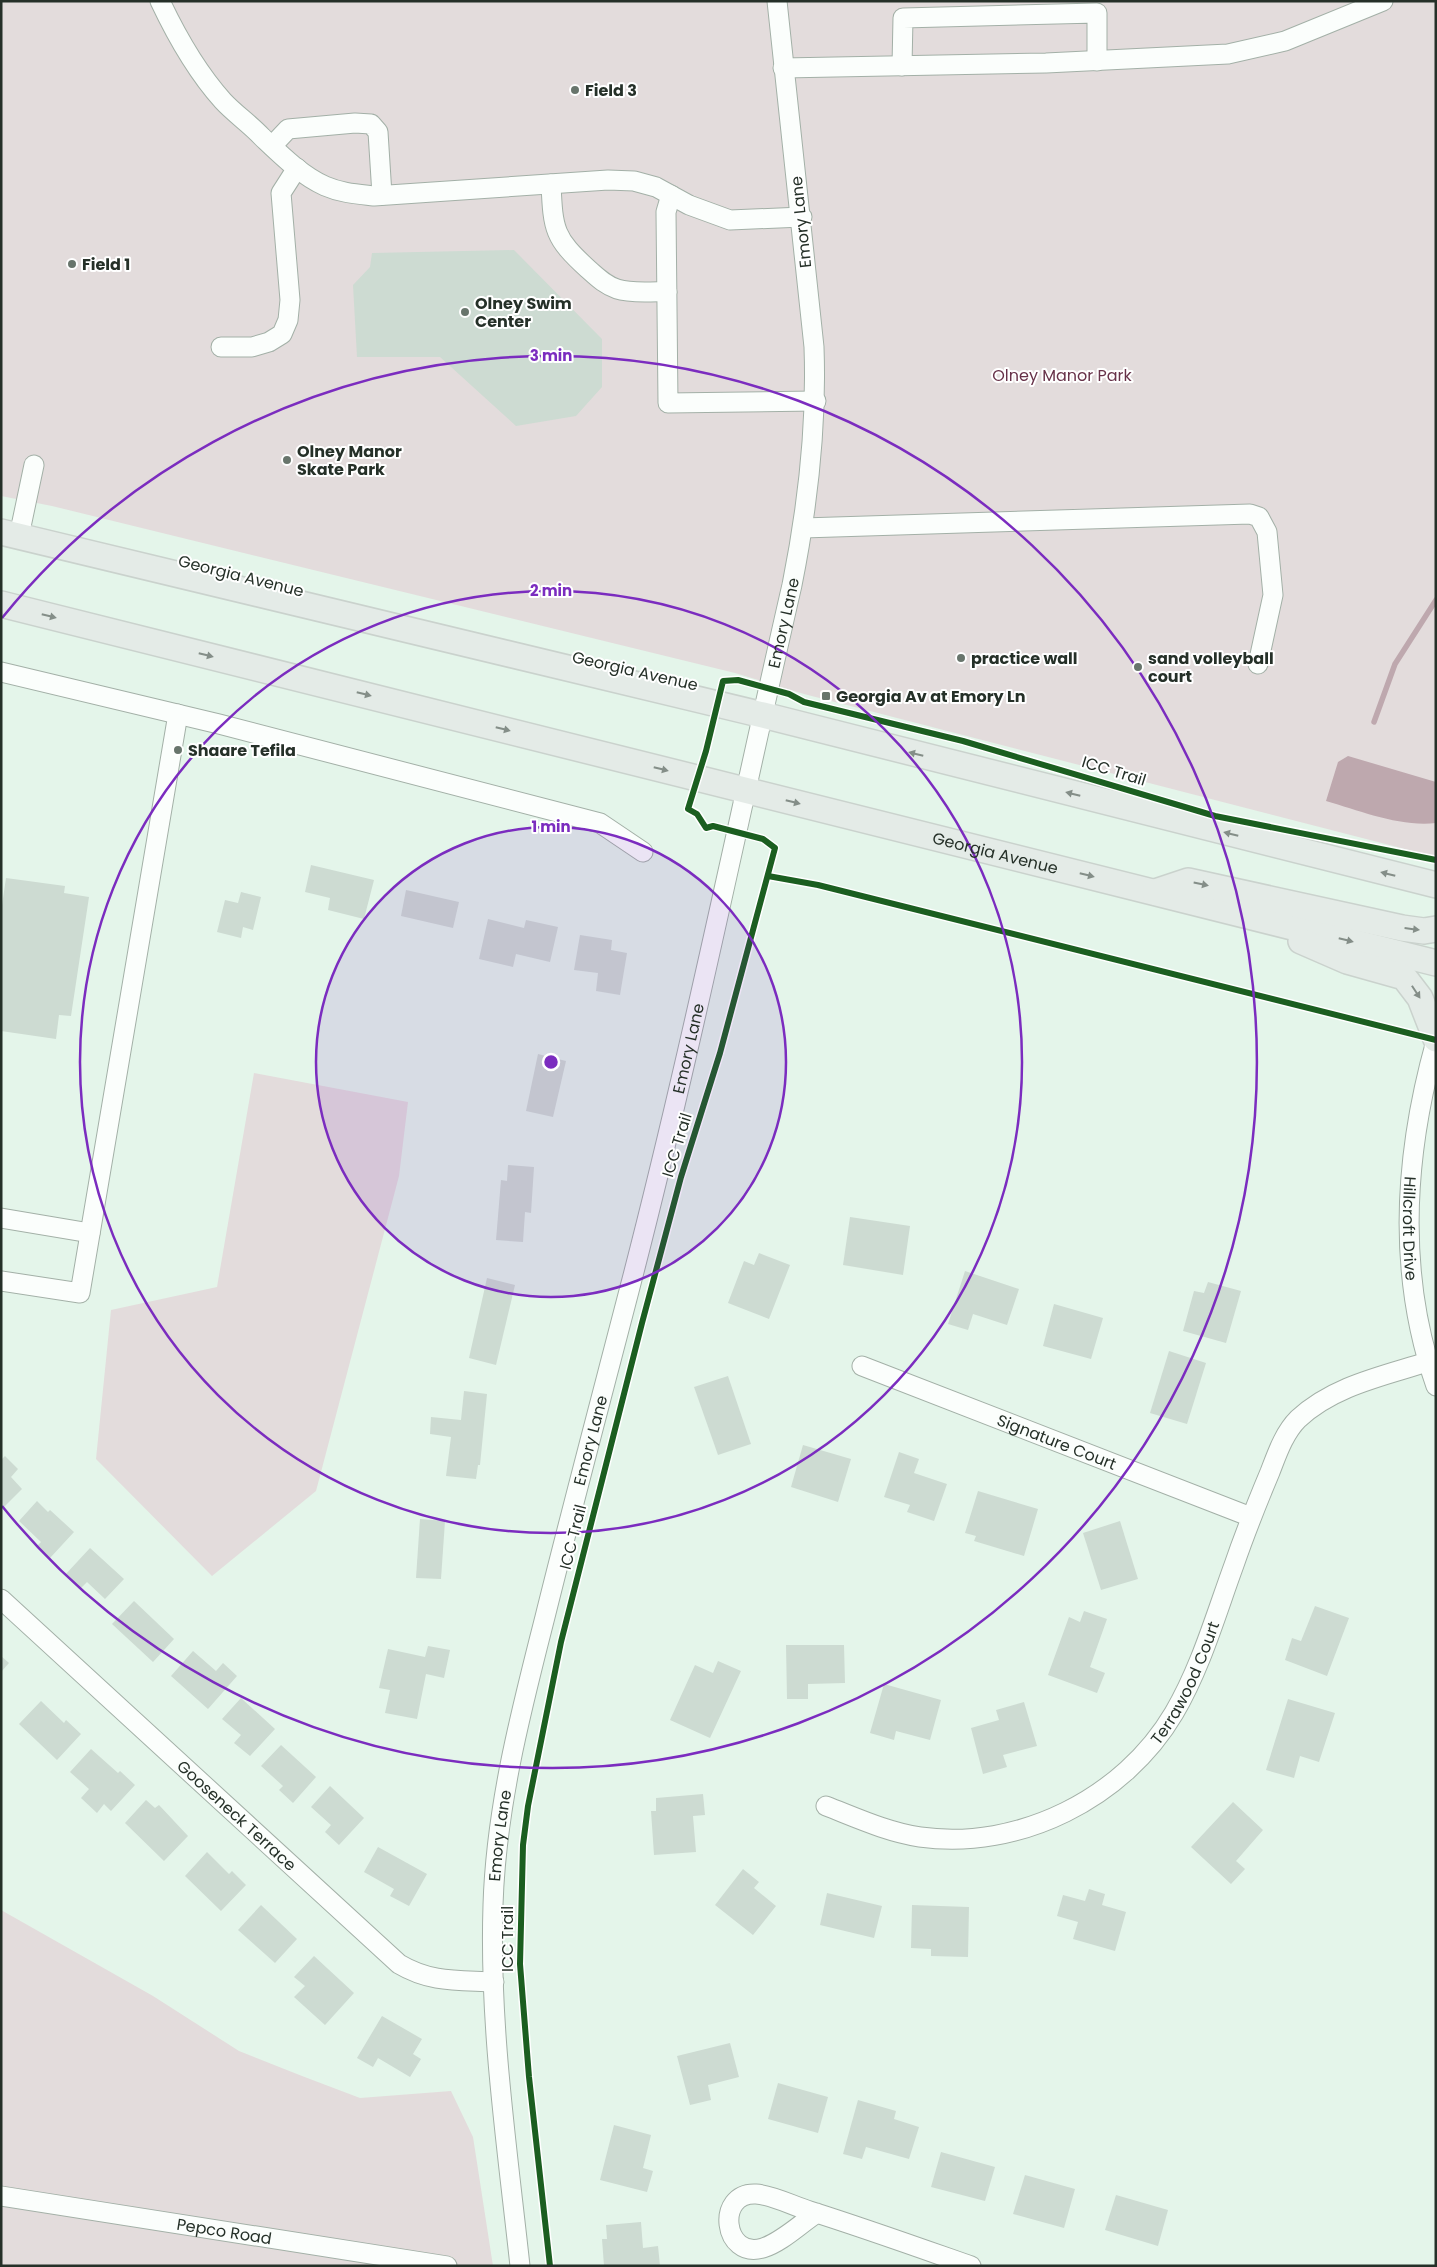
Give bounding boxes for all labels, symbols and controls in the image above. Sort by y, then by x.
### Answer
place label: Field 3 [585,79,637,102]
marker: Field 3 [569,84,581,96]
street label: Emory Lane [785,175,817,269]
place label: Field 1 [82,253,130,276]
marker: Field 1 [66,258,78,270]
place label: Olney Swim Center [475,292,572,333]
marker: Olney Swim Center [459,306,471,318]
text: 3 min [530,345,572,366]
park label: Olney Manor Park [992,364,1133,387]
place label: Olney Manor Skate Park [297,440,402,481]
marker: Olney Manor Skate Park [281,454,293,466]
street label: Georgia Avenue [176,549,306,603]
street label: Emory Lane [762,576,805,670]
text: 2 min [530,580,572,601]
one-way arrow [41,612,56,620]
street label: Georgia Avenue [570,645,700,697]
place label: practice wall [971,647,1078,670]
place label: sand volleyball court [1148,647,1274,688]
one-way arrow [199,651,214,659]
marker: practice wall [955,652,967,664]
marker: sand volleyball court [1132,661,1144,673]
place label: Georgia Av at Emory Ln [836,685,1025,708]
marker: Georgia Av at Emory Ln [820,690,832,702]
one-way arrow [356,691,371,699]
one-way arrow [496,725,511,733]
place label: Shaare Tefila [188,739,296,762]
marker: Shaare Tefila [172,744,184,756]
one-way arrow [908,750,923,758]
street label: ICC Trail [1079,750,1149,792]
one-way arrow [653,765,668,773]
one-way arrow [1066,790,1081,798]
one-way arrow [786,798,801,806]
text: 1 min [531,816,571,837]
street label: Georgia Avenue [930,826,1061,880]
one-way arrow [1223,830,1238,838]
one-way arrow [1381,869,1396,877]
one-way arrow [1079,871,1094,879]
one-way arrow [1194,880,1210,888]
one-way arrow [1404,925,1420,933]
one-way arrow [1339,937,1354,945]
one-way arrow [1411,986,1421,999]
street label: Emory Lane [667,1001,710,1096]
centre of rings [542,1053,560,1071]
street label: ICC Trail [656,1110,698,1180]
street label: Hillcroft Drive [1397,1176,1423,1282]
street label: Emory Lane [567,1393,613,1488]
street label: Signature Court [994,1408,1120,1475]
street label: ICC Trail [554,1502,592,1572]
street label: Terrawood Court [1145,1618,1225,1749]
street label: Gooseneck Terrace [172,1755,302,1876]
street label: Emory Lane [483,1788,517,1882]
street label: ICC Trail [496,1906,519,1972]
street label: Pepco Road [175,2212,273,2250]

